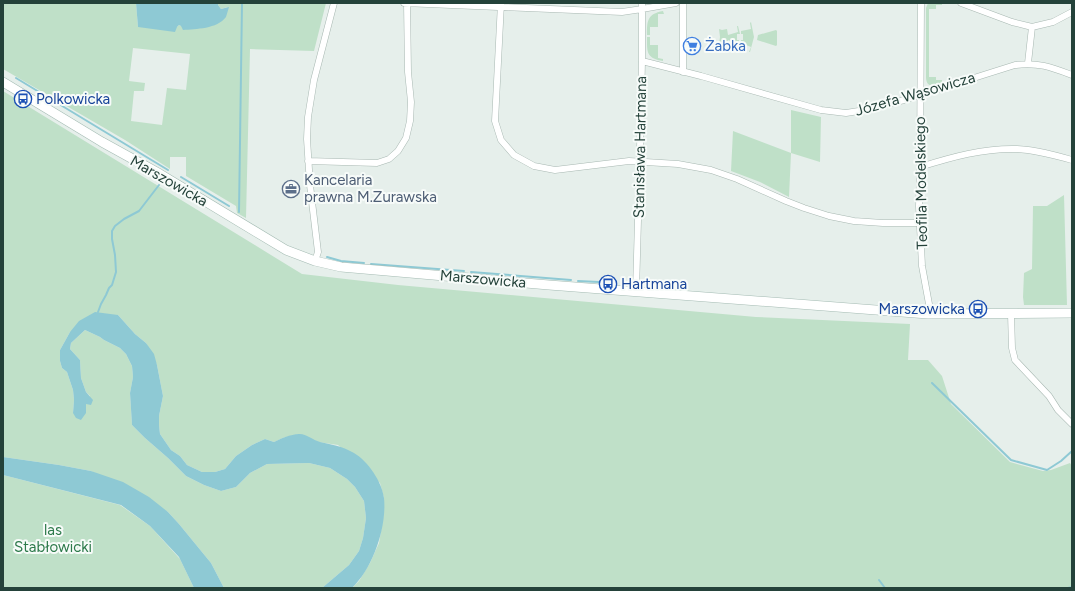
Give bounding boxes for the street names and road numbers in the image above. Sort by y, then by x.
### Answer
street label: Józefa Wąsowicza [853,68,977,120]
street label: Stanisława Hartmana [630,76,650,218]
street label: Teofila Modelskiego [911,116,931,250]
street label: Marszowicka [127,152,211,210]
street label: Marszowicka [439,266,527,292]

